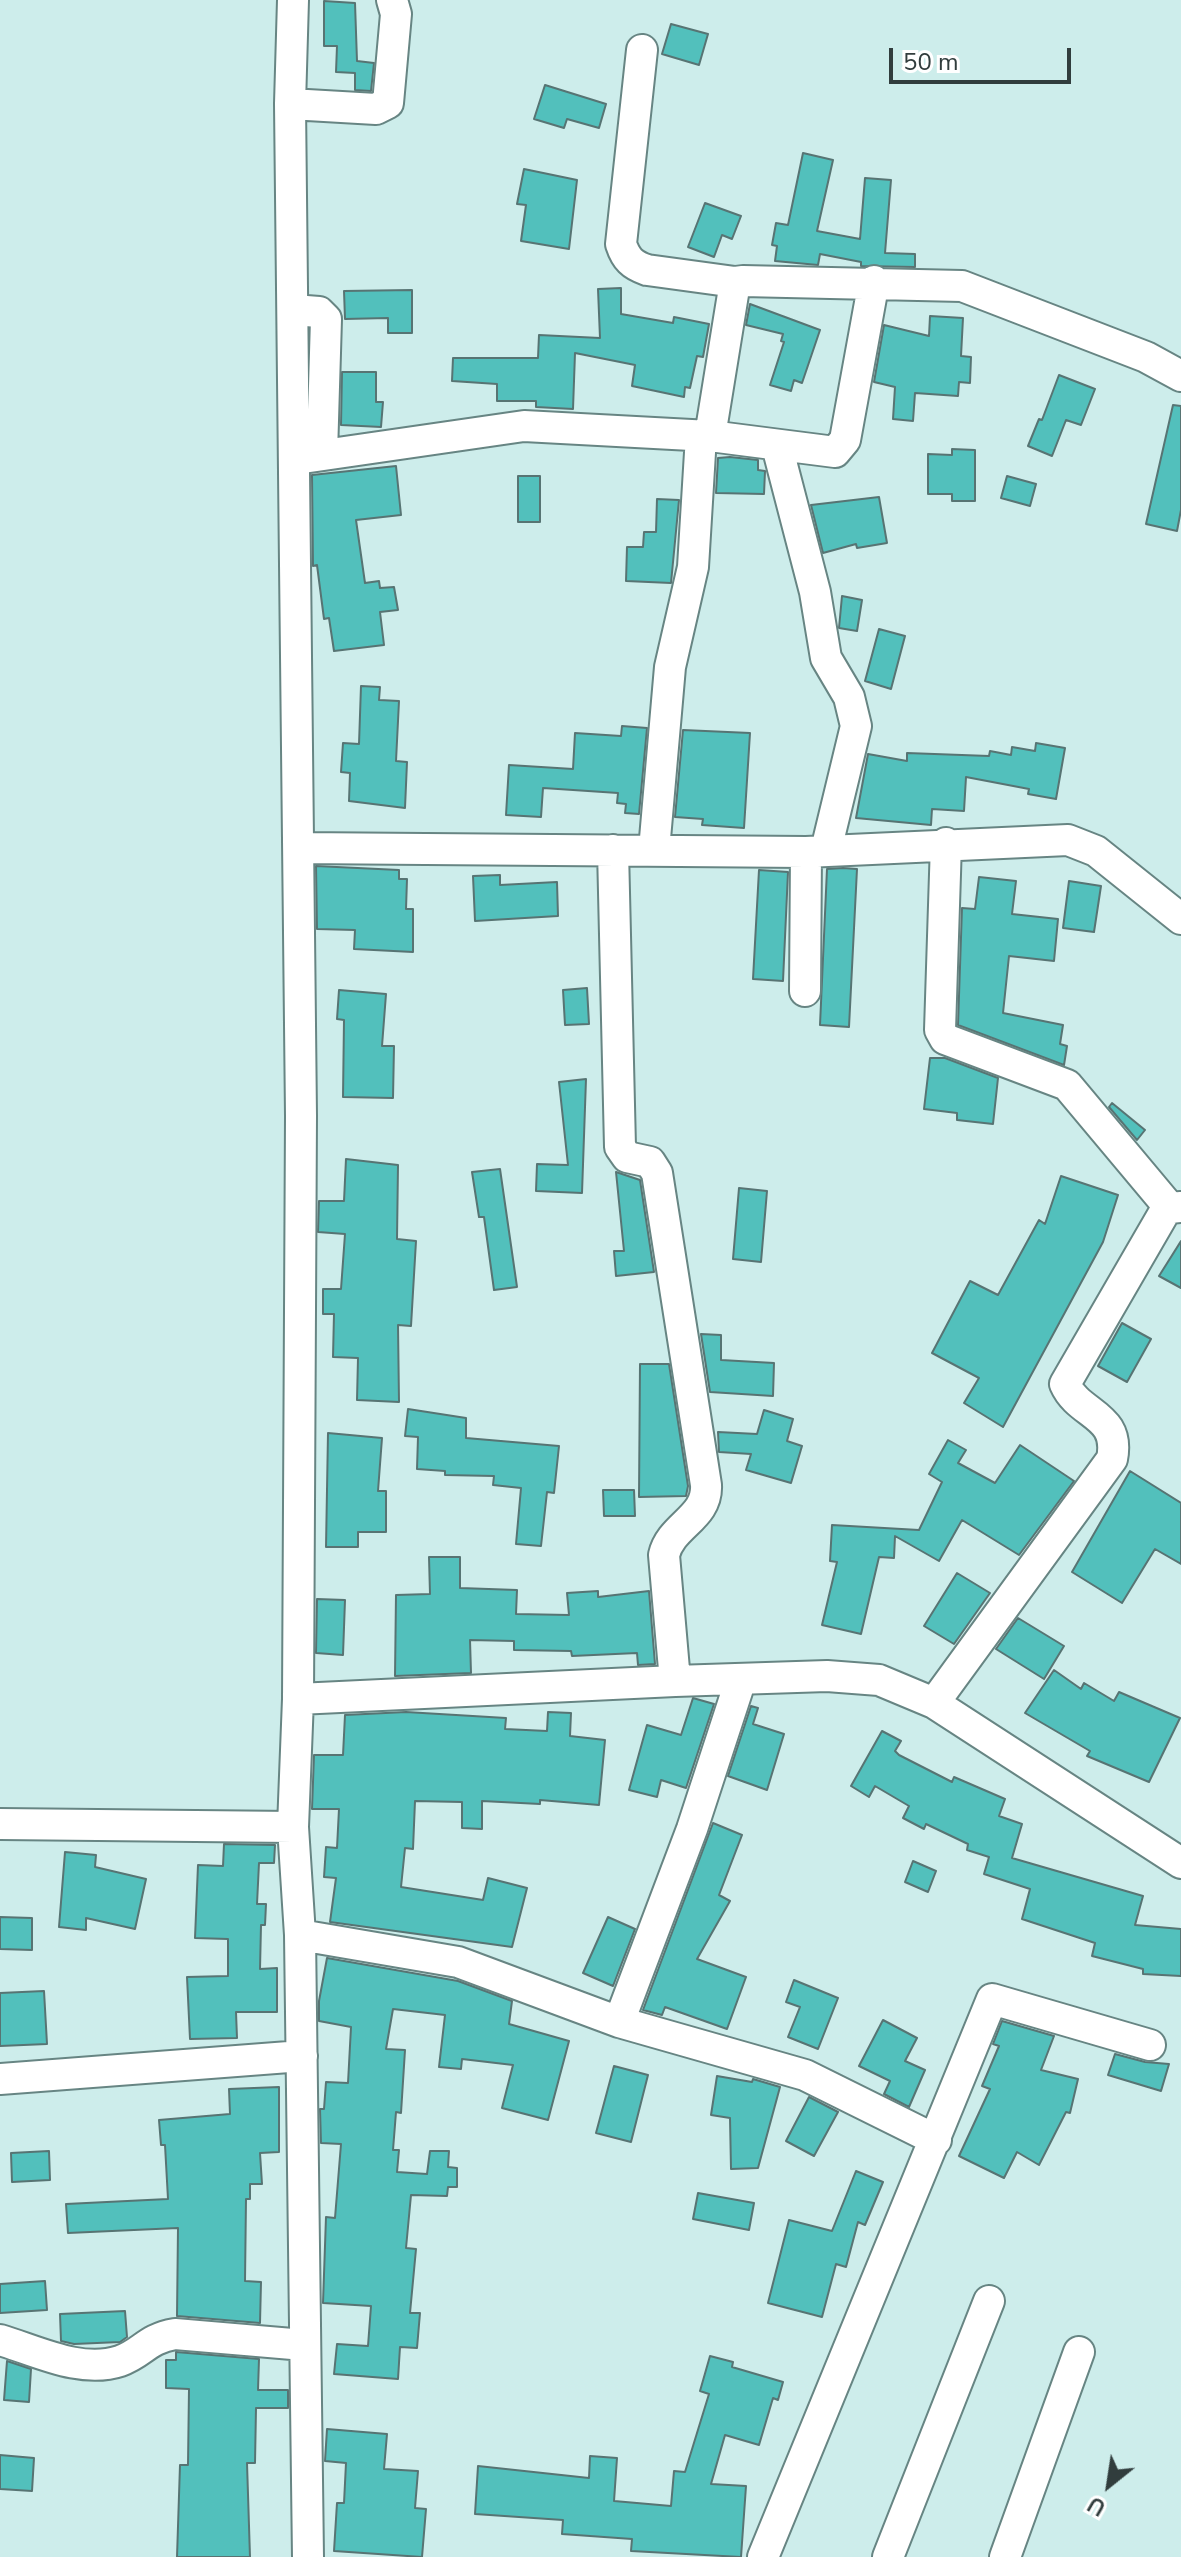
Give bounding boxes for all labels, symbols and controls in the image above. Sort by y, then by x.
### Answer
scale bar [893,32,1075,82]
text: 50 m [903,46,959,78]
north arrow [1069,2445,1149,2525]
text: U [1082,2489,1112,2523]

